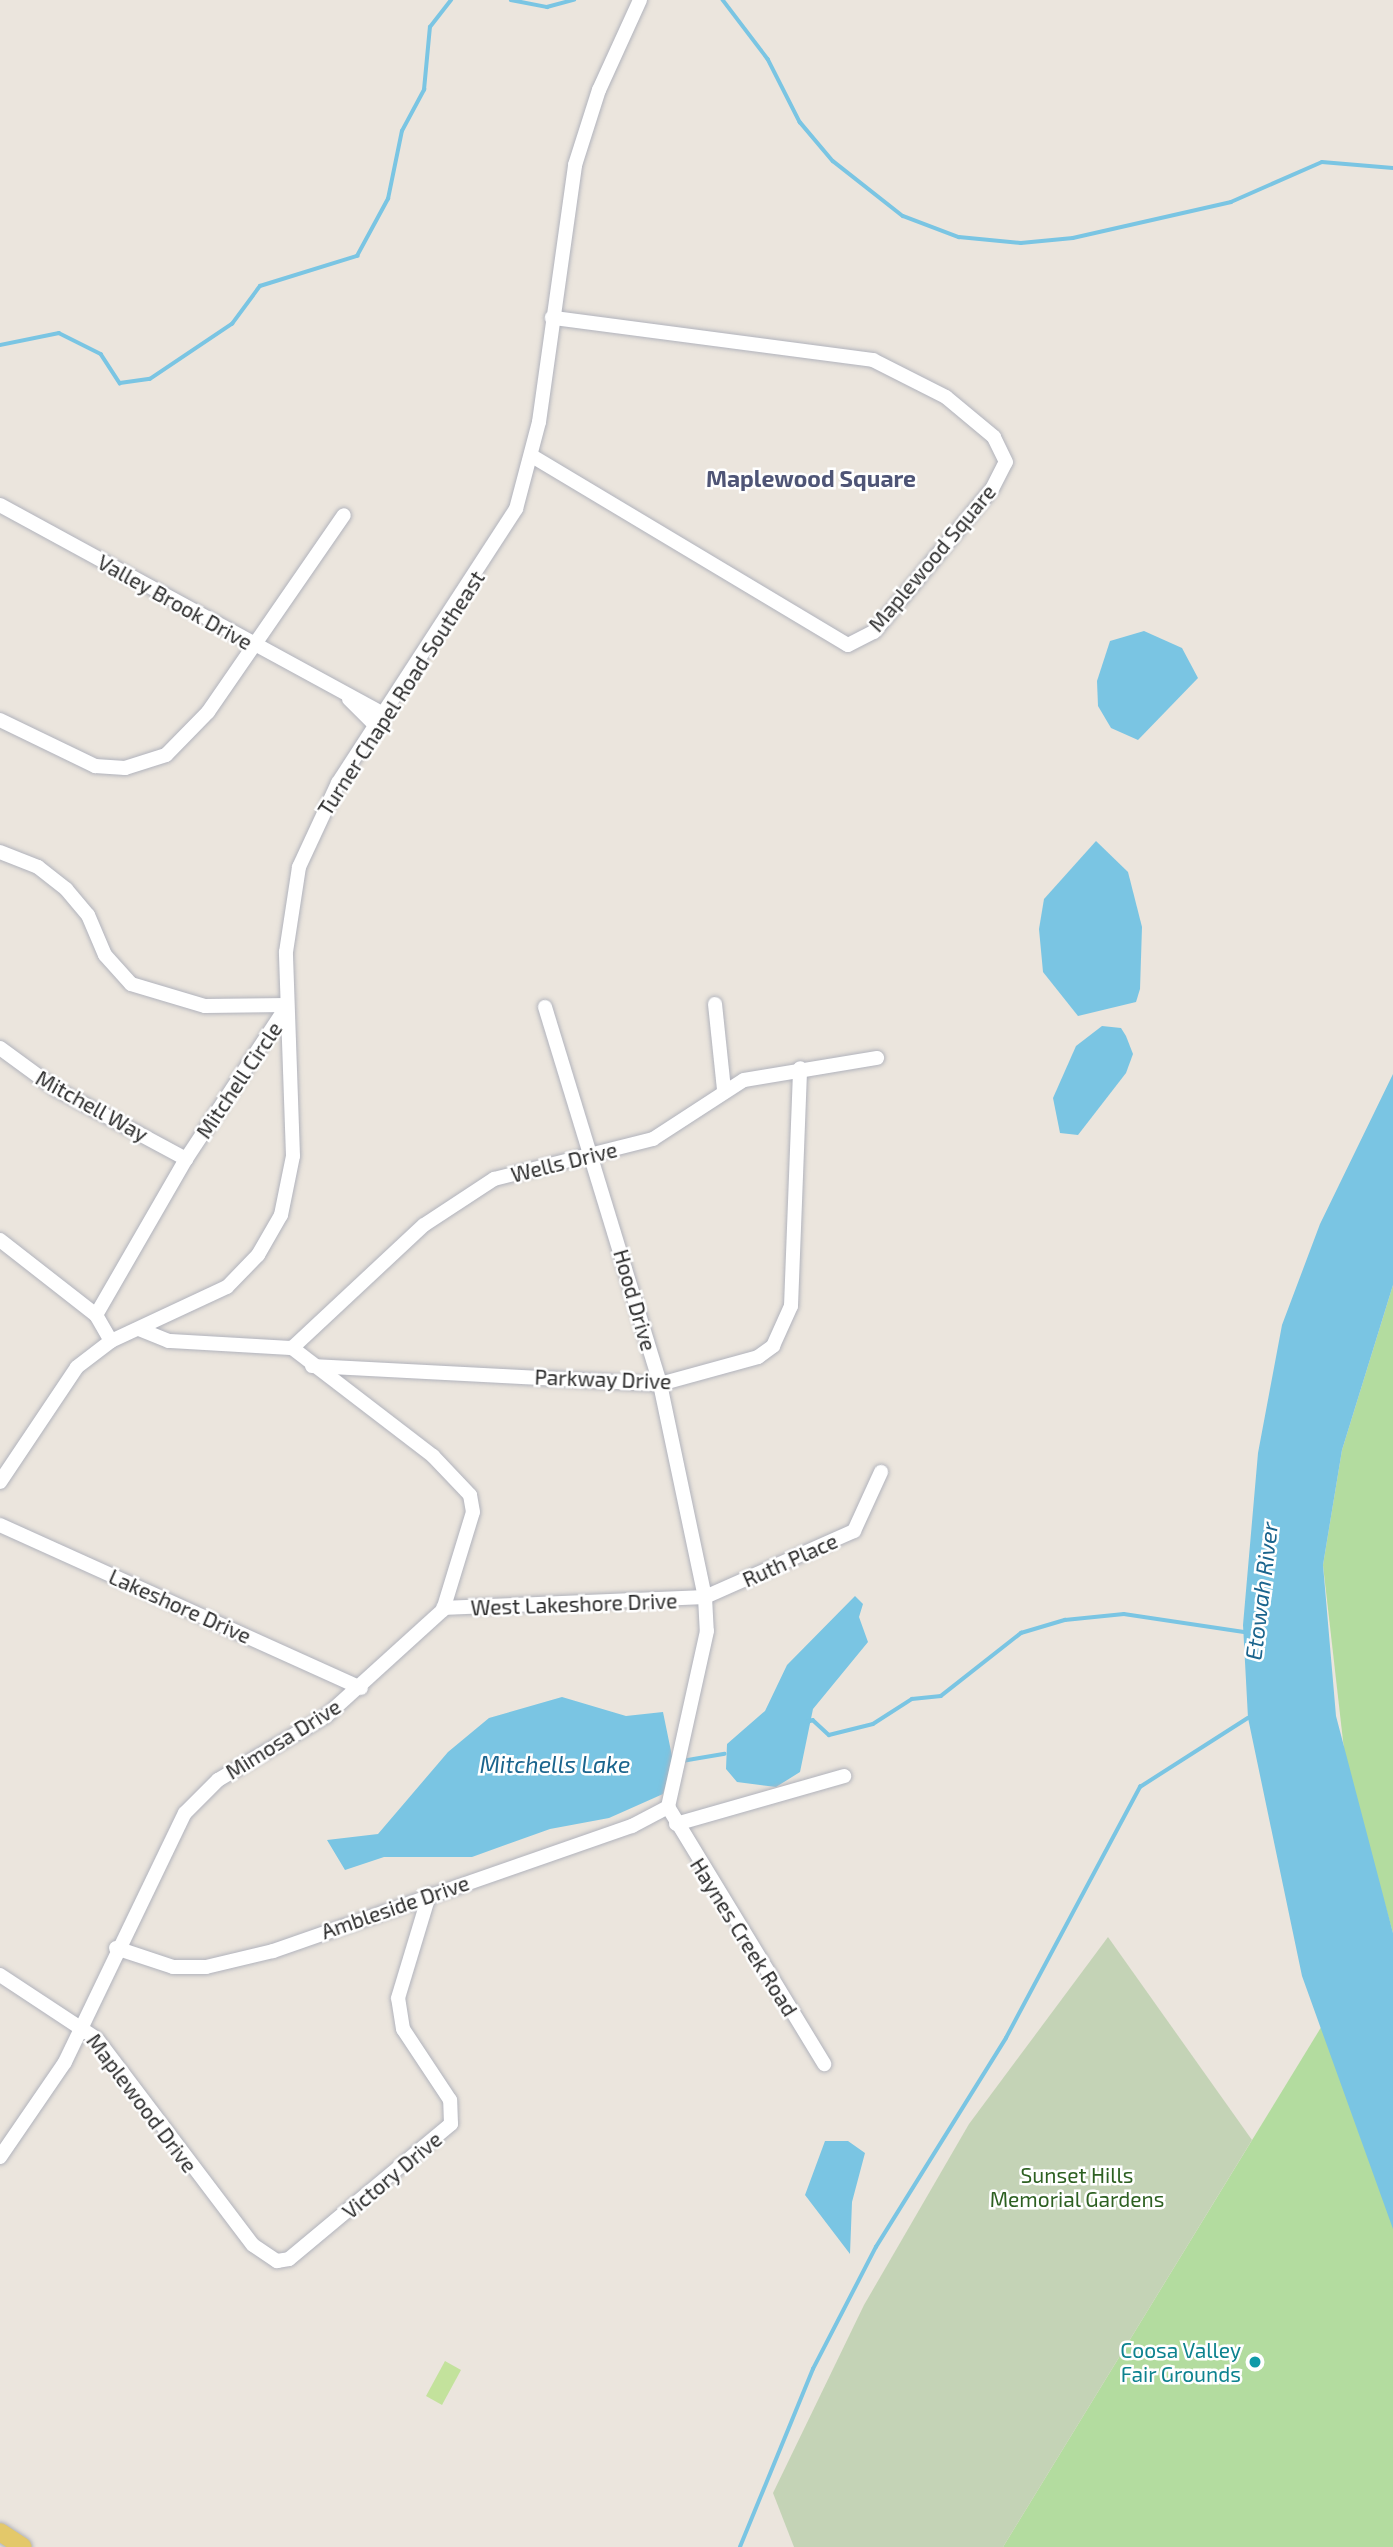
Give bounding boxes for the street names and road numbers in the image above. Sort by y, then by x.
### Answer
street label: Maplewood Square [863,479,1001,637]
street label: Valley Brook Drive [93,549,257,655]
street label: Turner Chapel Road Southeast [312,565,490,821]
street label: Mitchell Circle [191,1017,287,1143]
street label: Mitchell Way [31,1065,153,1147]
street label: Wells Drive [508,1137,620,1187]
street label: Hood Drive [608,1246,662,1354]
street label: Parkway Drive [534,1364,672,1394]
street label: Ruth Place [739,1528,841,1592]
street label: Lakeshore Drive [105,1563,255,1649]
street label: West Lakeshore Drive [470,1588,678,1620]
street label: Mimosa Drive [221,1694,345,1784]
street label: Haynes Creek Road [685,1853,803,2021]
street label: Ambleside Drive [318,1870,472,1944]
street label: Maplewood Drive [82,2029,202,2177]
street label: Victory Drive [337,2126,447,2224]

